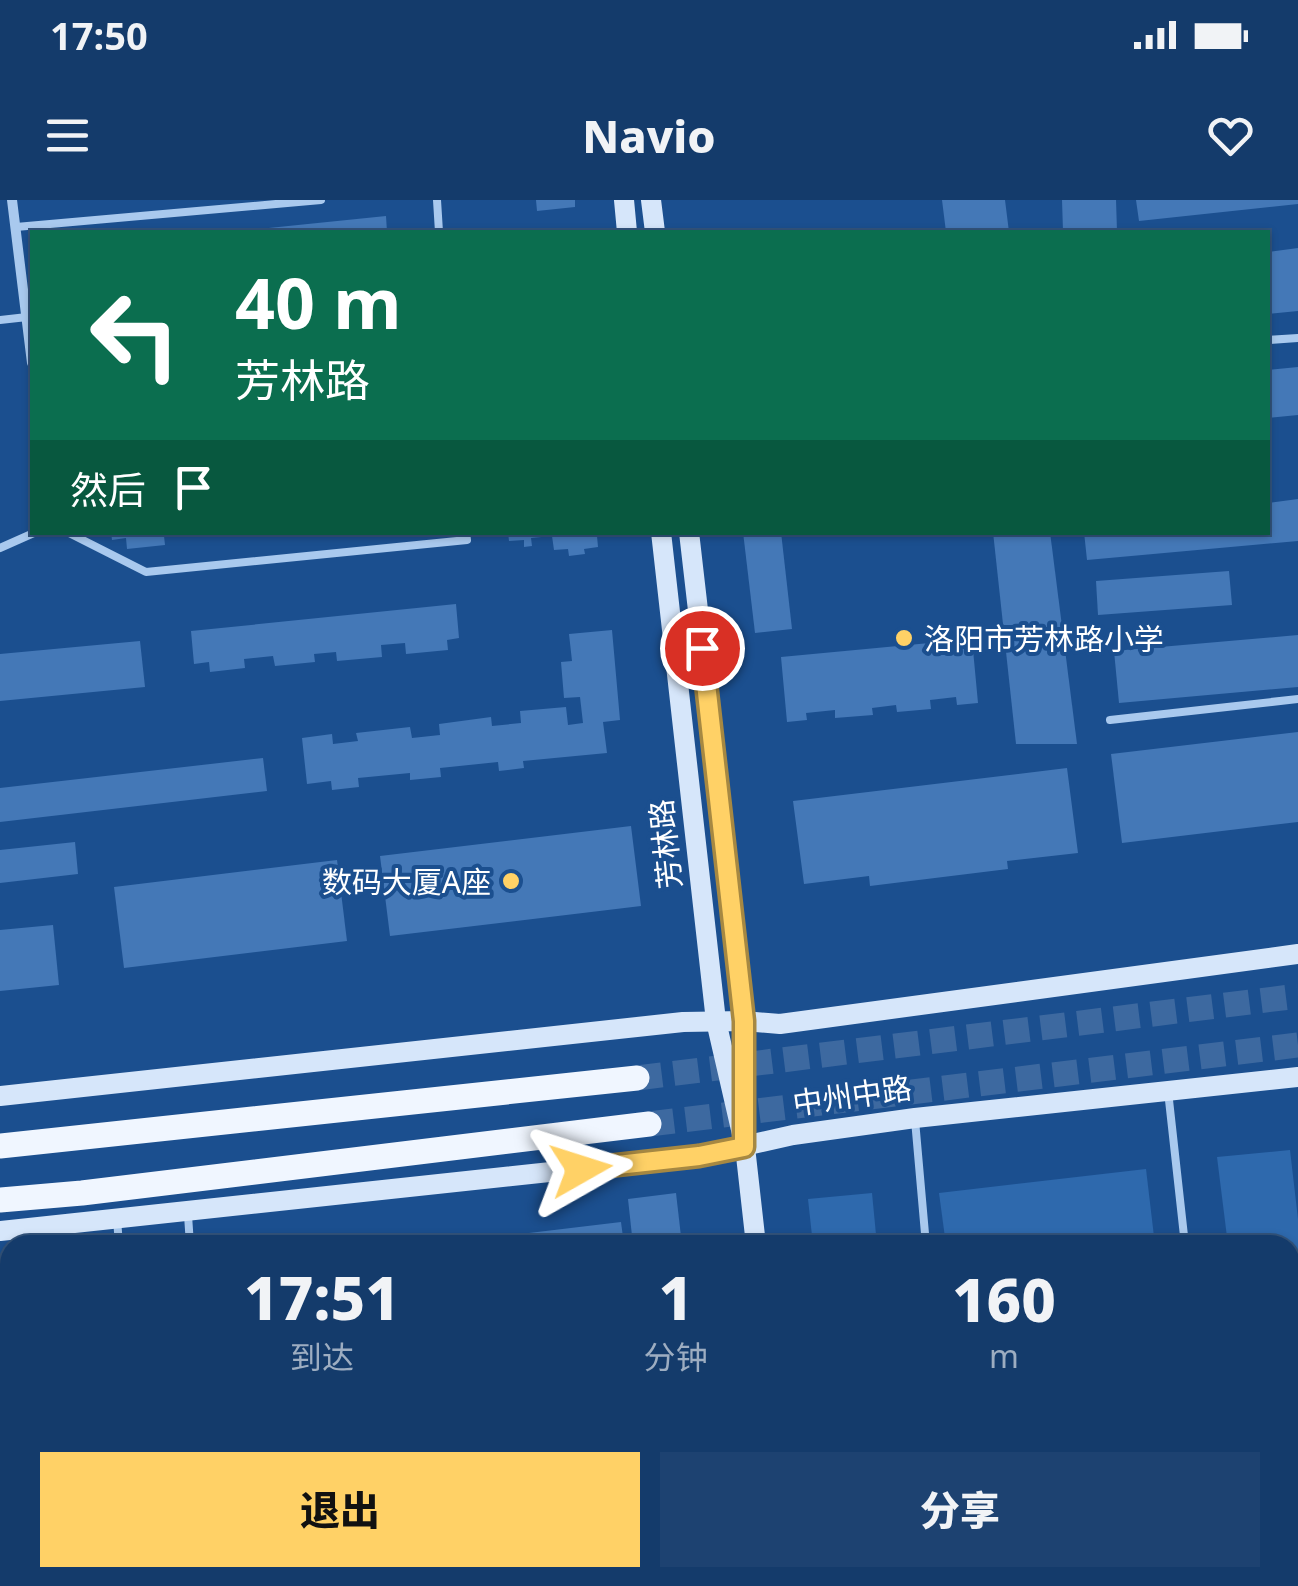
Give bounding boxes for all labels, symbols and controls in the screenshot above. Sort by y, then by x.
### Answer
text: 17:50 [50,9,148,61]
text: Navio [582,105,716,166]
icon: menu [40,108,95,163]
icon: heart [1203,108,1258,163]
text: 40 m [235,254,402,350]
icon: left [70,270,200,400]
text: 芳林路 [235,349,370,410]
icon: arrive [166,460,221,515]
text: 然后 [70,463,146,515]
pin [660,606,745,691]
place label: 洛阳市芳林路小学 [924,618,1164,659]
icon: arrive [675,621,730,676]
marker: 洛阳市芳林路小学 [893,627,915,649]
street label: 芳林路 [640,797,690,891]
place label: 数码大厦A座 [322,861,491,902]
marker: 数码大厦A座 [500,870,522,892]
street label: 中州中路 [790,1066,914,1124]
position arrow [529,1117,633,1221]
text: 17:51 [244,1256,400,1338]
text: 1 [659,1256,693,1338]
text: 160 [952,1258,1056,1340]
text: m [989,1334,1019,1377]
text: 到达 [290,1335,354,1378]
text: 分钟 [644,1335,708,1378]
button: 退出 [40,1452,640,1567]
button: 分享 [660,1452,1260,1567]

